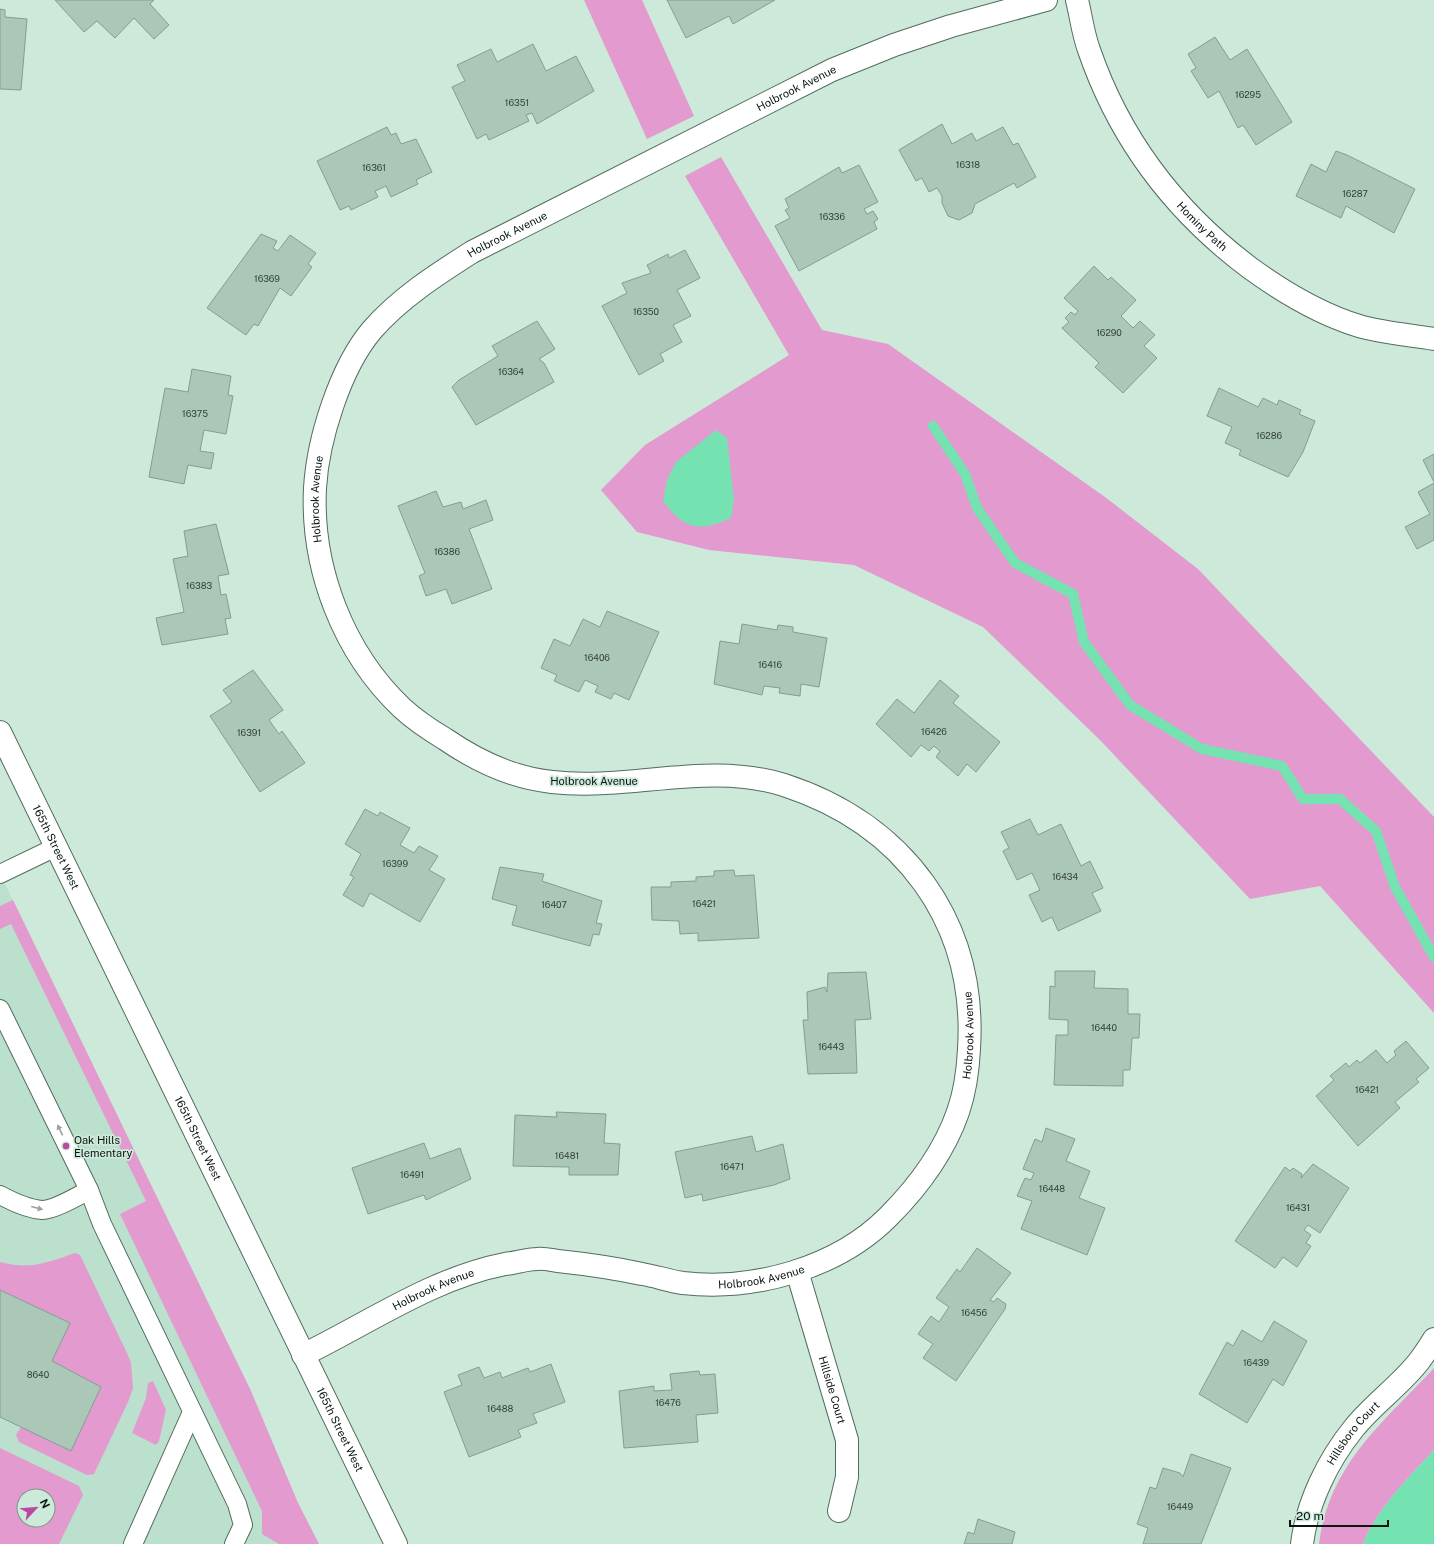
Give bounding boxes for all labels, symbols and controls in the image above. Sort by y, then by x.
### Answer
street label: Holbrook Avenue [754,63,838,113]
house number: 16295 [1235,89,1261,100]
house number: 16351 [505,97,529,108]
house number: 16318 [956,159,980,170]
house number: 16361 [362,162,386,173]
house number: 16287 [1342,188,1368,199]
street label: Hominy Path [1174,199,1230,253]
street label: Holbrook Avenue [465,209,549,259]
house number: 16336 [819,211,845,222]
house number: 16369 [254,273,280,284]
house number: 16350 [633,306,660,317]
house number: 16290 [1096,327,1122,338]
house number: 16364 [498,366,524,377]
house number: 16375 [182,408,208,419]
house number: 16286 [1256,430,1282,441]
street label: Holbrook Avenue [309,455,325,544]
house number: 16386 [434,546,460,557]
house number: 16383 [186,580,212,591]
house number: 16406 [584,652,610,663]
house number: 16416 [758,659,782,670]
house number: 16426 [921,726,947,737]
house number: 16391 [237,727,261,738]
street label: Holbrook Avenue [550,775,638,787]
street label: 165th Street West [31,803,82,891]
house number: 16399 [382,858,408,869]
house number: 16434 [1052,871,1078,882]
house number: 16421 [692,898,716,909]
house number: 16407 [541,899,567,910]
street label: Holbrook Avenue [960,991,976,1080]
house number: 16440 [1091,1022,1118,1033]
house number: 16443 [818,1041,844,1052]
house number: 16421 [1355,1084,1379,1095]
street label: 165th Street West [173,1094,224,1182]
one-way arrow [56,1124,63,1136]
place label: Oak Hills Elementary [74,1134,133,1159]
marker: Oak Hills Elementary [61,1141,71,1151]
house number: 16481 [555,1150,579,1161]
house number: 16471 [720,1161,744,1172]
house number: 16491 [400,1169,424,1180]
house number: 16448 [1039,1183,1065,1194]
house number: 16431 [1286,1202,1310,1213]
one-way arrow [31,1205,43,1211]
street label: Holbrook Avenue [718,1263,806,1291]
street label: Holbrook Avenue [390,1266,475,1312]
house number: 16456 [961,1307,987,1318]
street label: Hillside Court [817,1355,848,1425]
house number: 16439 [1243,1357,1269,1368]
house number: 8640 [27,1369,50,1380]
street label: 165th Street West [315,1385,366,1474]
house number: 16476 [655,1397,681,1408]
street label: Hillsboro Court [1324,1399,1382,1467]
house number: 16488 [487,1403,513,1414]
north arrow [16,1488,56,1528]
text: N [38,1497,52,1510]
house number: 16449 [1167,1501,1193,1512]
scale bar [1290,1502,1388,1528]
text: 20 m [1296,1509,1324,1523]

